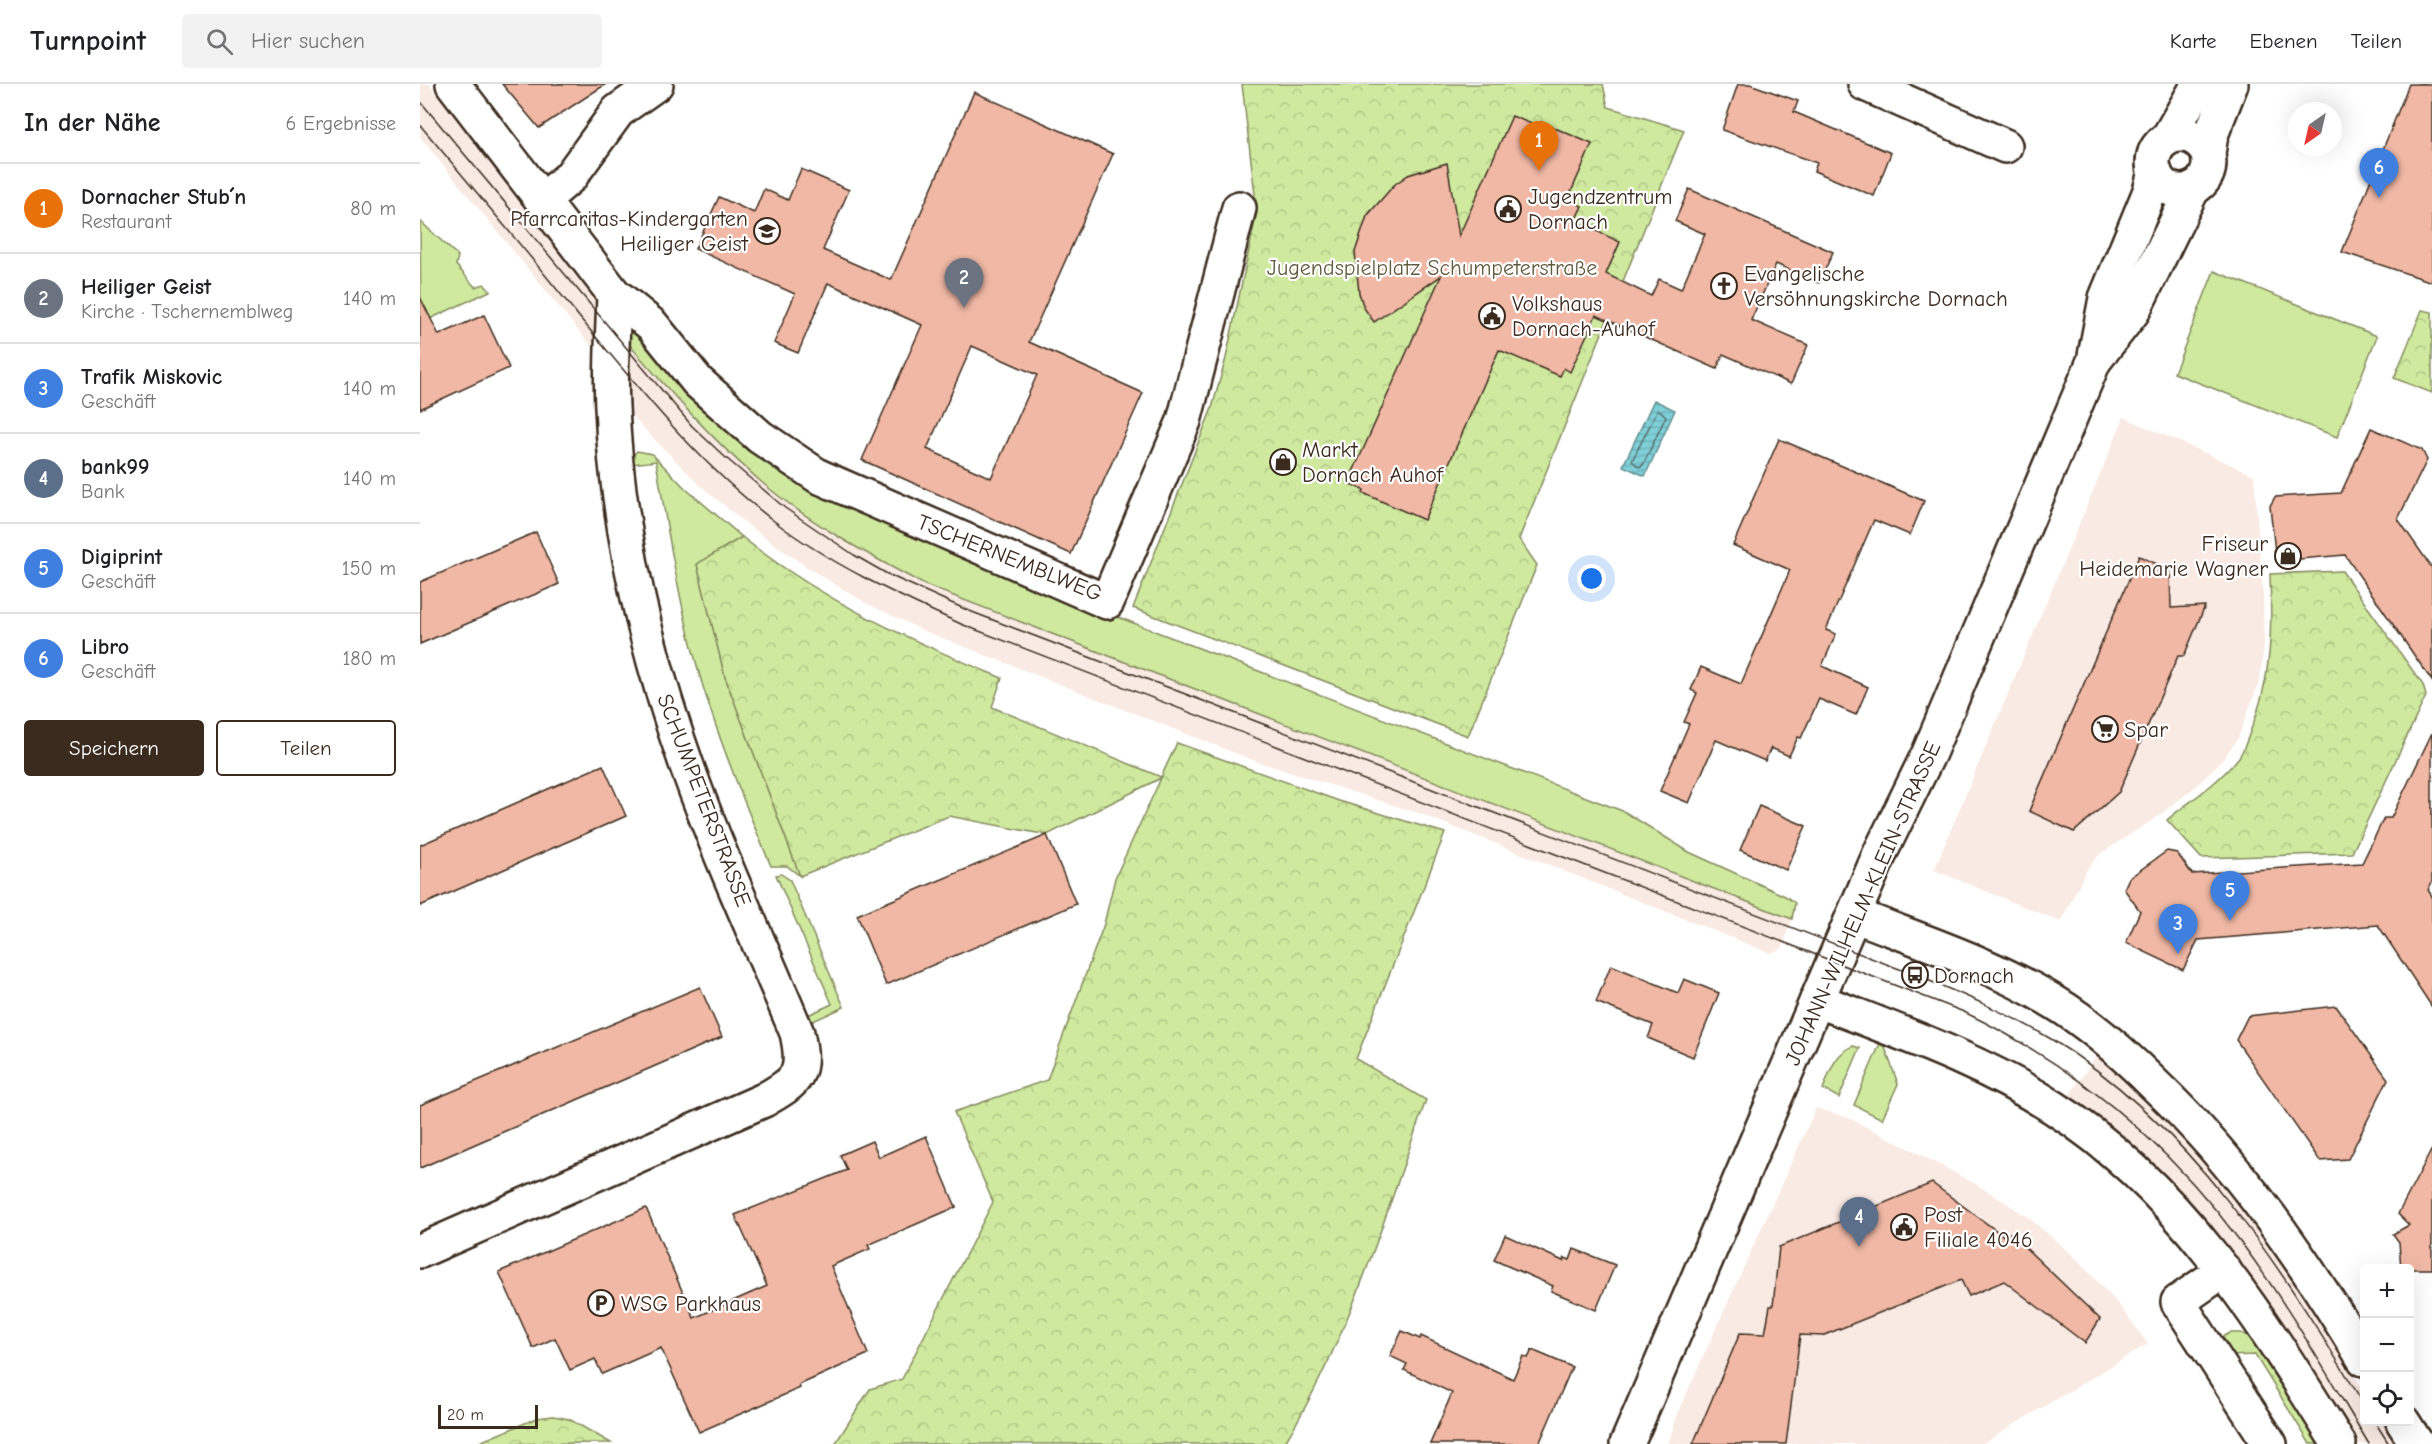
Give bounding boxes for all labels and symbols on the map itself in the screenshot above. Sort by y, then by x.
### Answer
north arrow [2288,102,2342,156]
pin: 1 [1520,122,1558,171]
pin: 6 [2360,148,2398,198]
place label: Jugendzentrum Dornach [1528,184,1673,235]
public building icon: Jugendzentrum Dornach [1493,194,1523,224]
place label: Pfarrcaritas-Kindergarten Heiliger Geist [510,206,749,257]
school or university icon: Pfarrcaritas-Kindergarten Heiliger Geist [752,216,782,246]
park label: Jugendspielplatz Schumpeterstraße [1267,255,1597,281]
pin: 2 [944,258,984,308]
place label: Evangelische Versöhnungskirche Dornach [1744,261,2008,312]
church icon: Evangelische Versöhnungskirche Dornach [1709,271,1739,301]
place label: Volkshaus Dornach-Auhof [1512,291,1656,342]
public building icon: Volkshaus Dornach-Auhof [1477,301,1507,331]
place label: Markt Dornach Auhof [1302,437,1445,488]
shop icon: Markt Dornach Auhof [1268,447,1298,477]
street label: TSCHERNEMBLWEG [914,509,1106,607]
place label: Friseur Heidemarie Wagner [2079,531,2268,582]
shop icon: Friseur Heidemarie Wagner [2273,541,2303,571]
your location [1577,564,1606,593]
street label: SCHUMPETERSTRASSE [651,690,757,910]
supermarket icon: Spar [2090,714,2120,744]
place label: Spar [2124,717,2168,743]
street label: JOHANN-WILHELM-KLEIN-STRASSE [1779,737,1946,1069]
pin: 5 [2210,872,2250,921]
pin: 3 [2158,904,2198,954]
bus stop icon: Dornach [1900,960,1930,990]
place label: Dornach [1934,963,2014,989]
pin: 4 [1840,1198,1878,1247]
place label: Post Filiale 4046 [1924,1202,2033,1253]
public building icon: Post Filiale 4046 [1889,1212,1919,1242]
parking icon: WSG Parkhaus [586,1288,616,1318]
place label: WSG Parkhaus [621,1291,761,1317]
scale bar [438,1402,538,1430]

